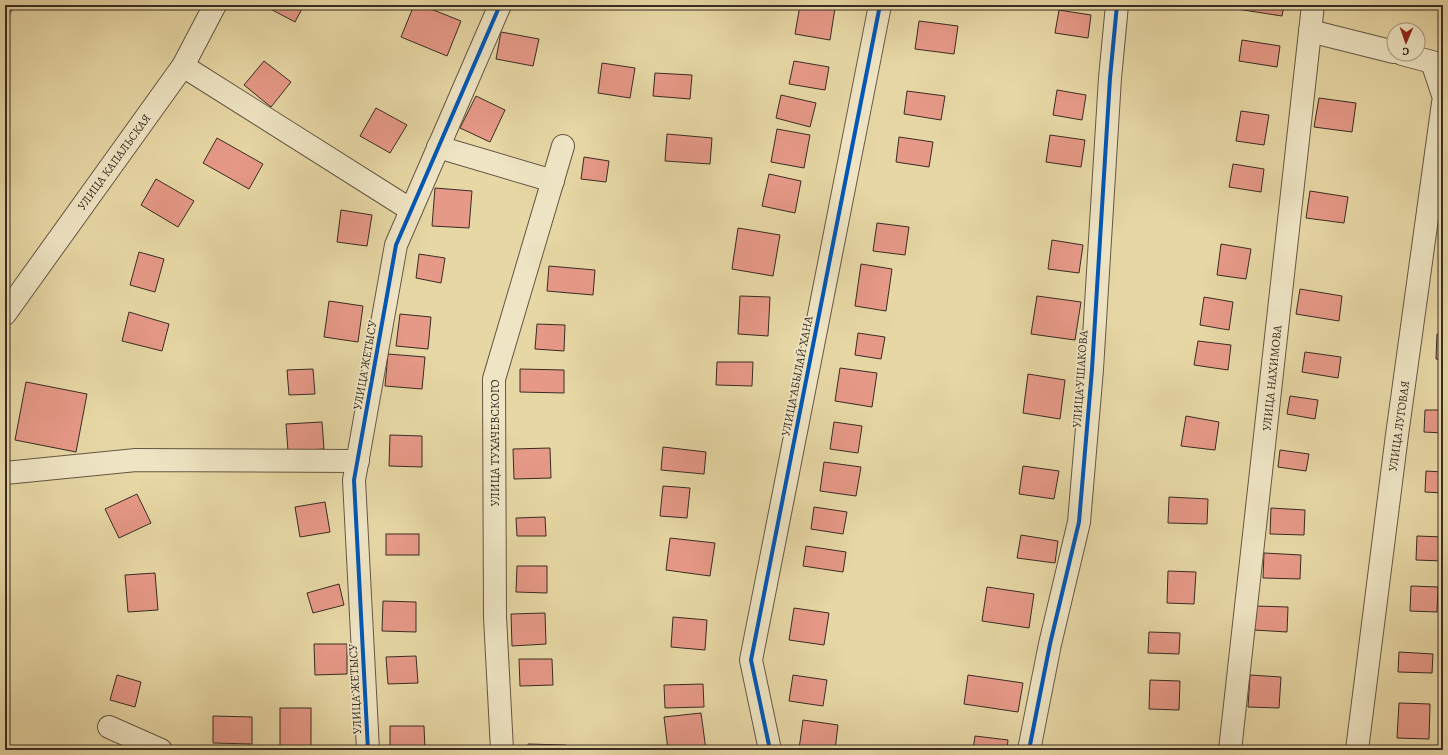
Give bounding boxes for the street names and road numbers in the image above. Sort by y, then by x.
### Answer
street label: УЛИЦА КАПАЛЬСКАЯ [74,111,154,213]
street label: УЛИЦА АБЫЛАЙ ХАНА [777,314,817,438]
street label: УЛИЦА ЖЕТЫСУ [349,319,381,411]
street label: УЛИЦА НАХИМОВА [1258,323,1286,432]
street label: УЛИЦА УШАКОВА [1069,329,1091,428]
street label: УЛИЦА ТУХАЧЕВСКОГО [487,379,503,507]
street label: УЛИЦА ЛУГОВАЯ [1385,380,1413,472]
street label: УЛИЦА ЖЕТЫСУ [345,643,365,735]

